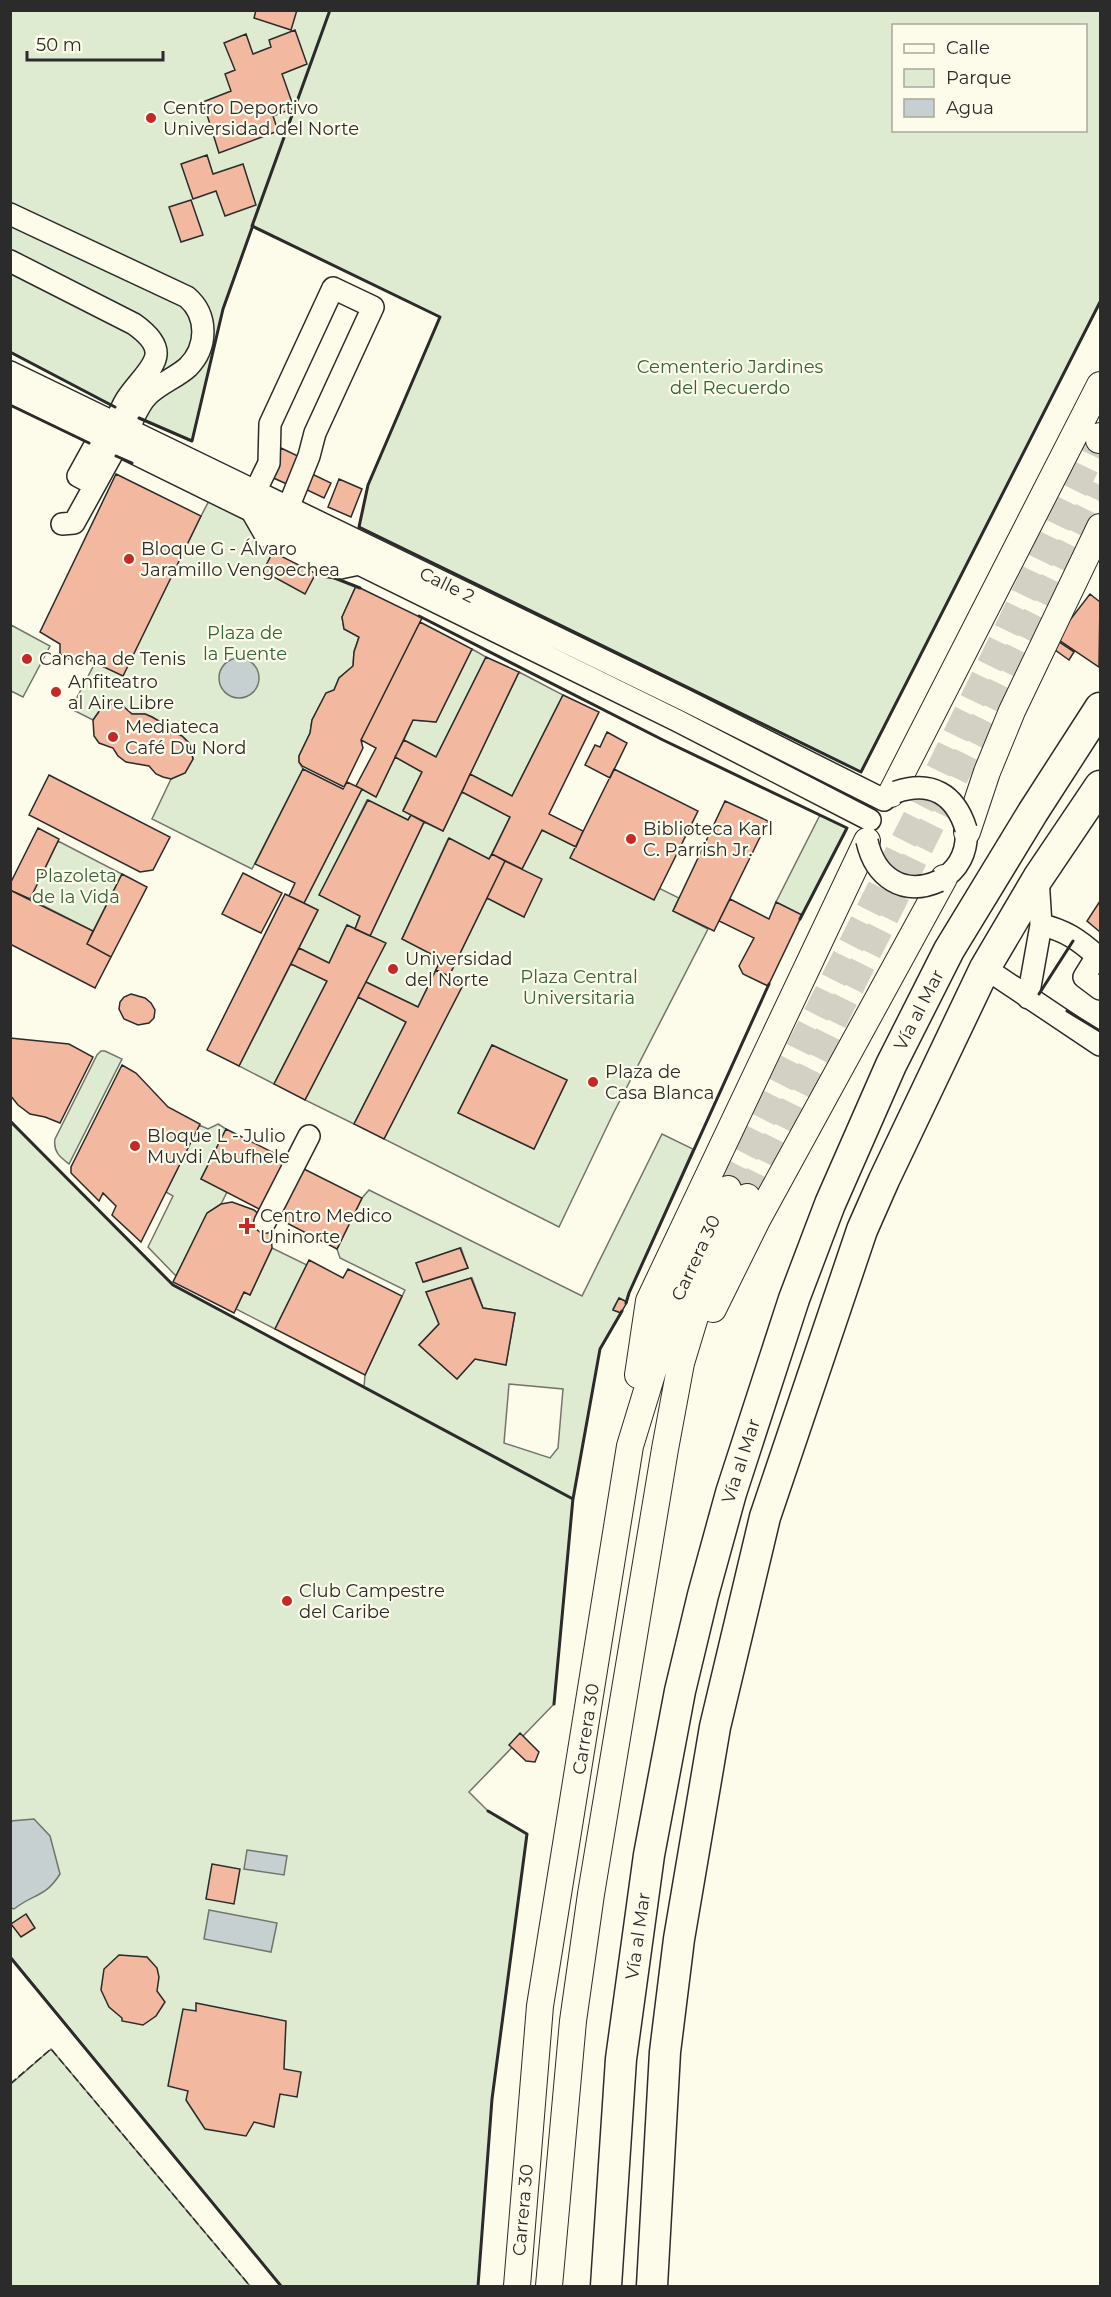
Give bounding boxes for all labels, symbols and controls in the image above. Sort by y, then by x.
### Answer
scale bar [27,24,164,62]
legend [892,24,1087,132]
text: 50 m [36,34,82,56]
text: Calle [946,37,990,59]
text: Parque [946,67,1012,89]
place label: Centro Deportivo Universidad del Norte [163,97,359,140]
text: Agua [946,97,994,119]
marker: Centro Deportivo Universidad del Norte [144,111,158,125]
park label: Cementerio Jardines del Recuerdo [637,356,824,399]
place label: Bloque G - Álvaro Jaramillo Vengoechea [140,538,340,581]
marker: Bloque G - Álvaro Jaramillo Vengoechea [122,552,136,566]
street label: Calle 2 [416,562,478,608]
park label: Plaza de la Fuente [203,622,287,665]
place label: Cancha de Tenis [39,648,186,670]
marker: Cancha de Tenis [20,652,34,666]
place label: Anfiteatro al Aire Libre [68,671,174,714]
marker: Anfiteatro al Aire Libre [49,685,63,699]
place label: Mediateca Café Du Nord [125,716,247,759]
marker: Mediateca Café Du Nord [106,730,120,744]
place label: Biblioteca Karl C. Parrish Jr. [643,818,773,861]
marker: Biblioteca Karl C. Parrish Jr. [624,832,638,846]
park label: Plazoleta de la Vida [32,865,120,908]
place label: Universidad del Norte [405,948,512,991]
marker: Universidad del Norte [386,962,400,976]
park label: Plaza Central Universitaria [520,966,638,1009]
street label: Vía al Mar [889,966,949,1054]
place label: Plaza de Casa Blanca [605,1061,714,1104]
marker: Plaza de Casa Blanca [586,1075,600,1089]
place label: Bloque L - Julio Muvdi Abufhele [147,1125,290,1168]
marker: Bloque L - Julio Muvdi Abufhele [128,1139,142,1153]
place label: Centro Medico Uninorte [260,1205,392,1248]
street label: Carrera 30 [667,1212,725,1304]
marker: Centro Medico Uninorte [238,1217,256,1235]
street label: Vía al Mar [717,1416,765,1506]
place label: Club Campestre del Caribe [299,1580,445,1623]
marker: Club Campestre del Caribe [280,1594,294,1608]
street label: Carrera 30 [568,1682,604,1776]
street label: Vía al Mar [621,1891,655,1981]
street label: Carrera 30 [508,2163,538,2257]

